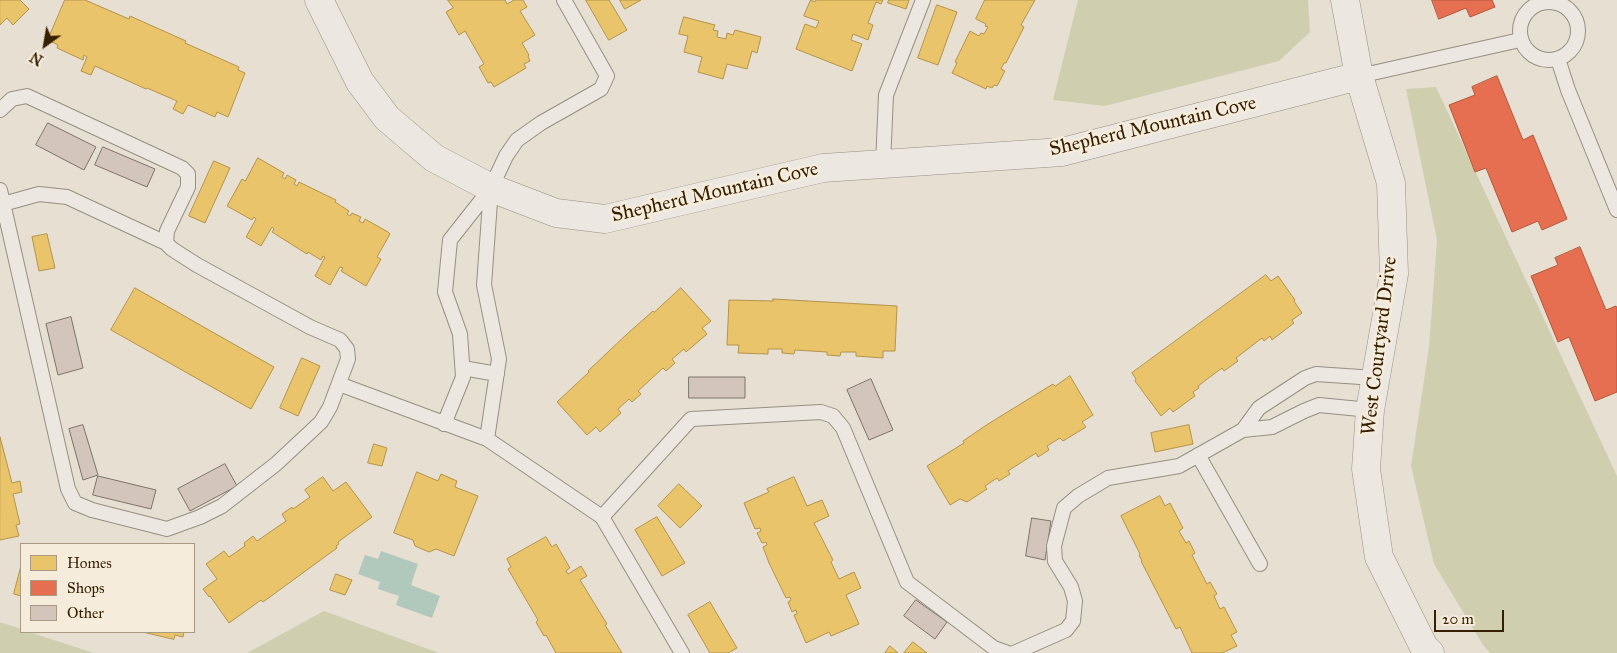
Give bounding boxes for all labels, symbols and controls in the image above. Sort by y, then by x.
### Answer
north arrow [20,20,70,70]
text: N [27,48,46,68]
street label: Shepherd Mountain Cove [1047,92,1259,162]
street label: Shepherd Mountain Cove [609,158,821,228]
street label: West Courtyard Drive [1357,255,1403,437]
legend [20,543,195,633]
text: Homes [67,554,112,572]
text: Shops [67,579,105,597]
scale bar [1437,600,1507,632]
text: Other [67,604,104,622]
text: 20 m [1442,610,1474,628]

